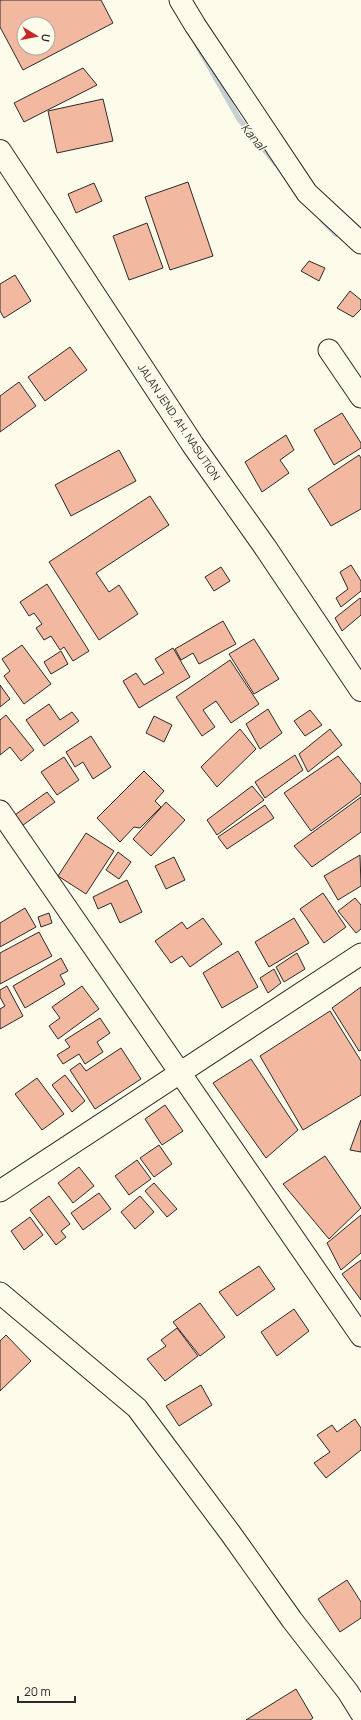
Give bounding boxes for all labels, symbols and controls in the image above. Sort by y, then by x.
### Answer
north arrow [16,16,56,56]
text: U [38,33,54,43]
water label: Kanal [237,120,271,155]
street label: JALAN JEND. AH. NASUTION [135,360,224,483]
scale bar [18,1678,75,1704]
text: 20 m [24,1683,51,1700]

